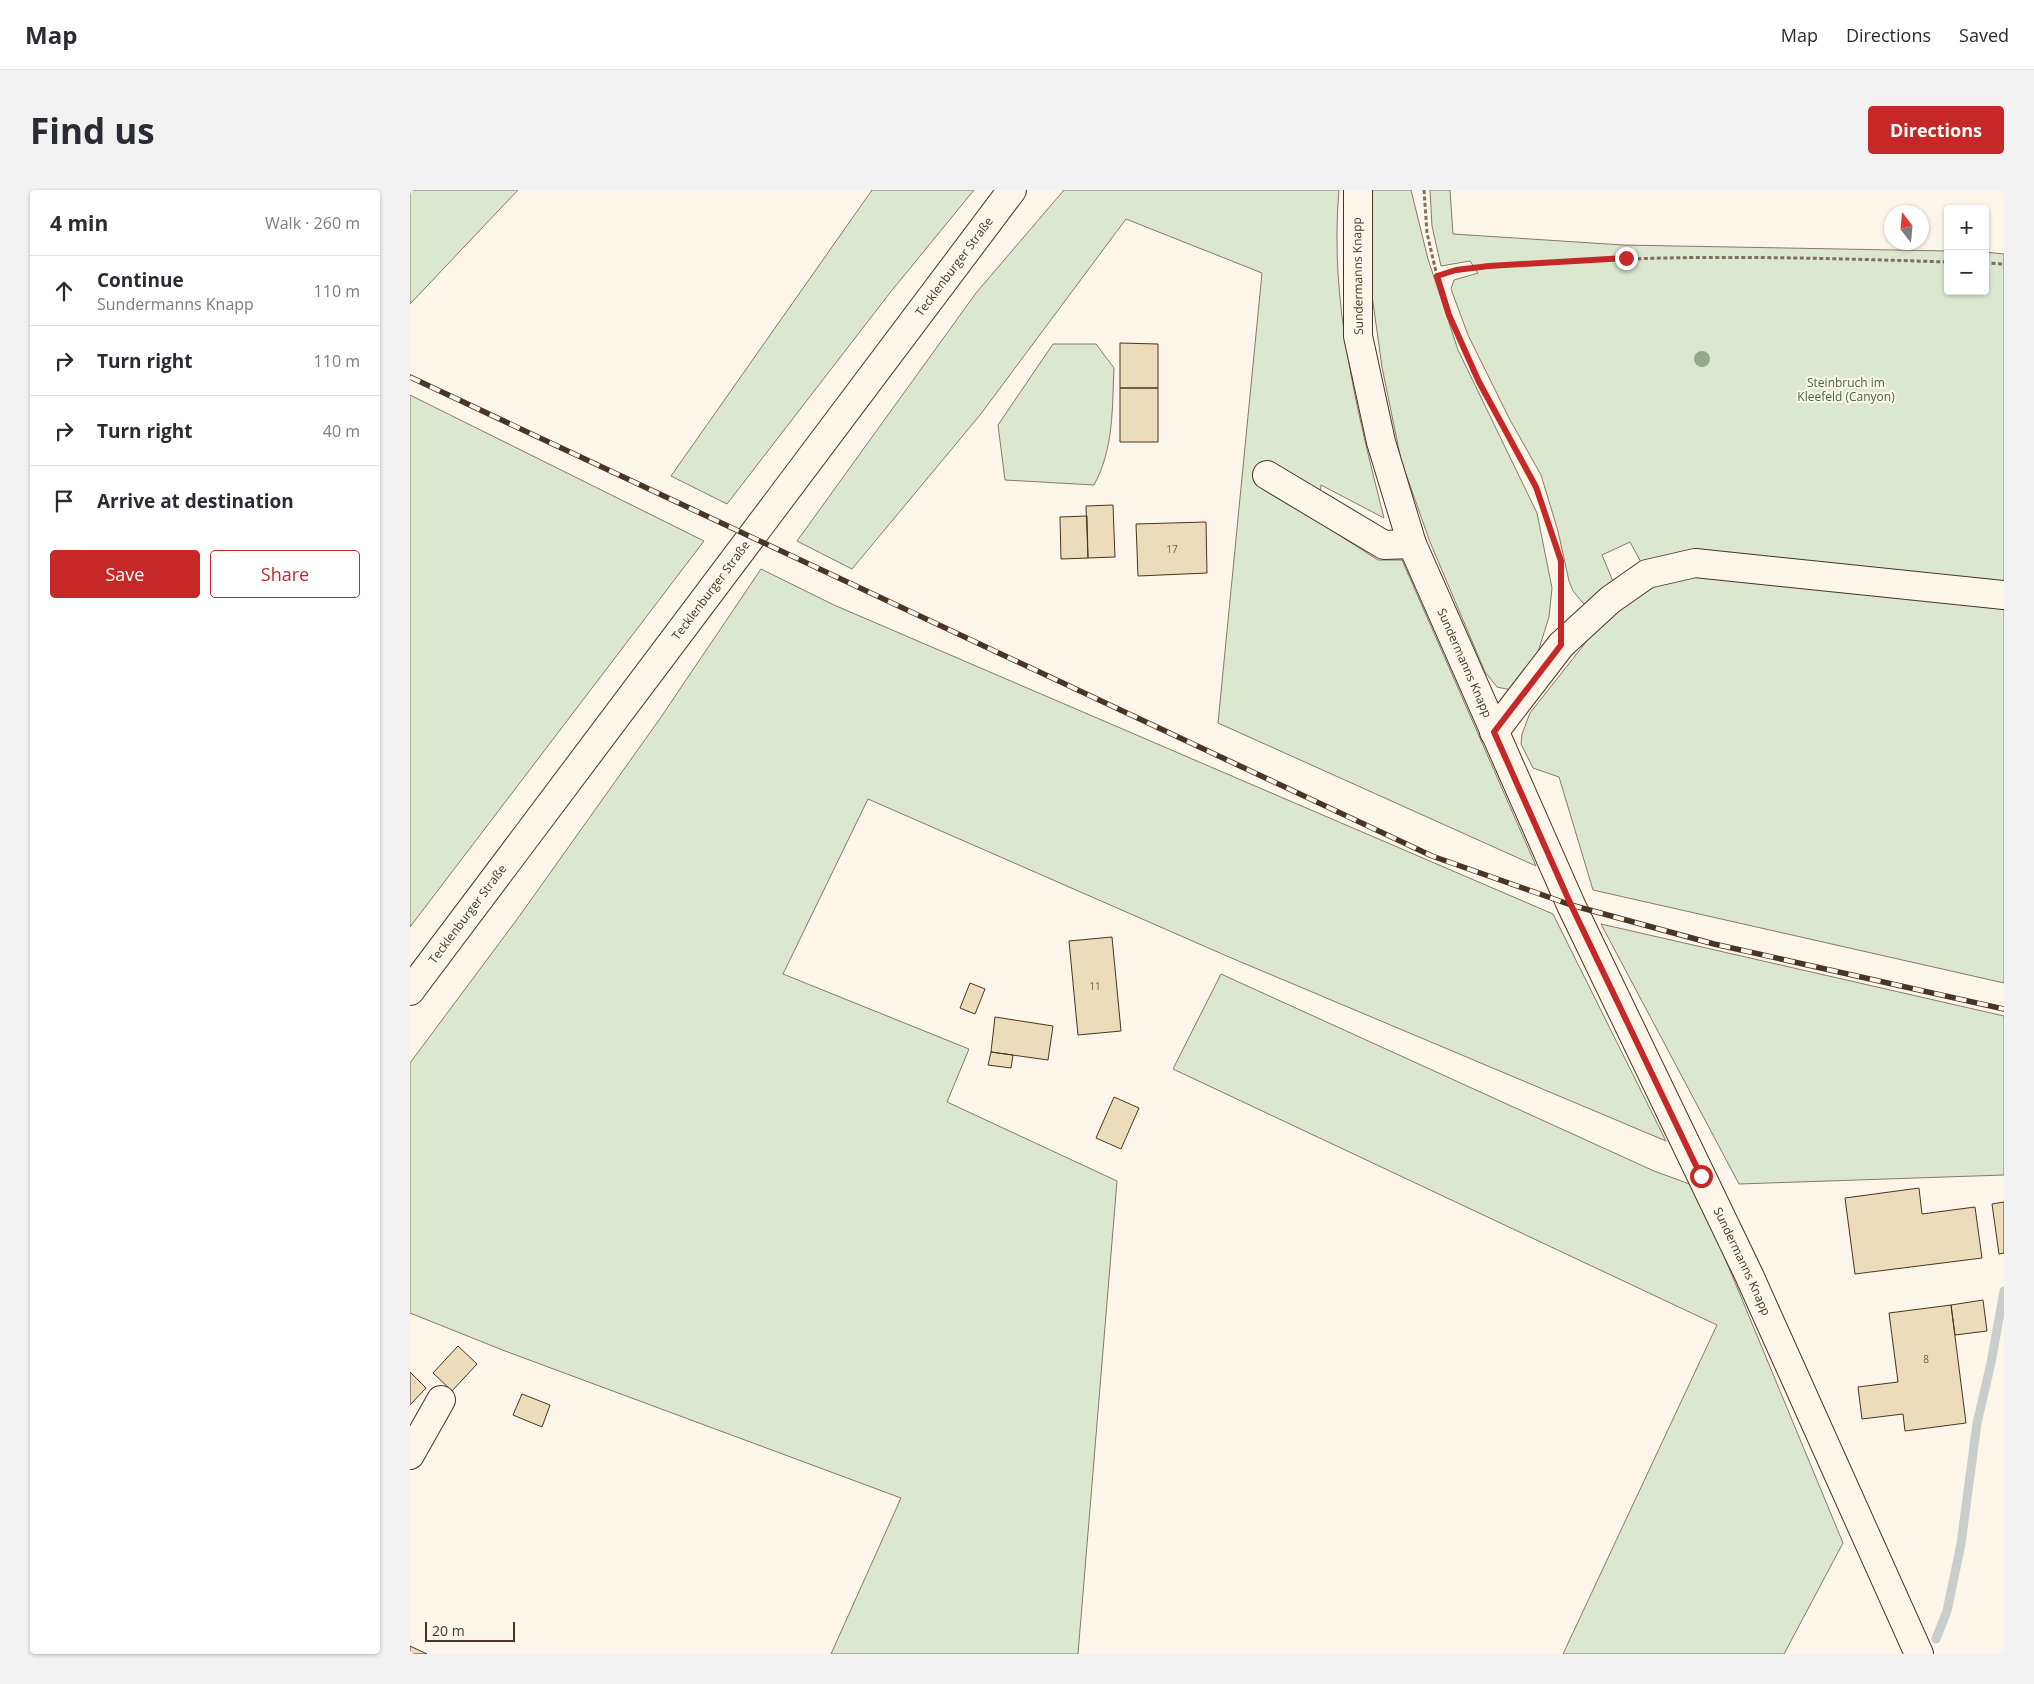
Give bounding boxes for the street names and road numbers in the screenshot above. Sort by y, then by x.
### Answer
street label: Tecklenburger Straße [911,213,997,320]
street label: Sundermanns Knapp [1348,217,1367,335]
street label: Tecklenburger Straße [668,537,754,643]
street label: Sundermanns Knapp [1433,605,1496,720]
street label: Tecklenburger Straße [424,861,510,967]
street label: Sundermanns Knapp [1710,1204,1775,1318]

